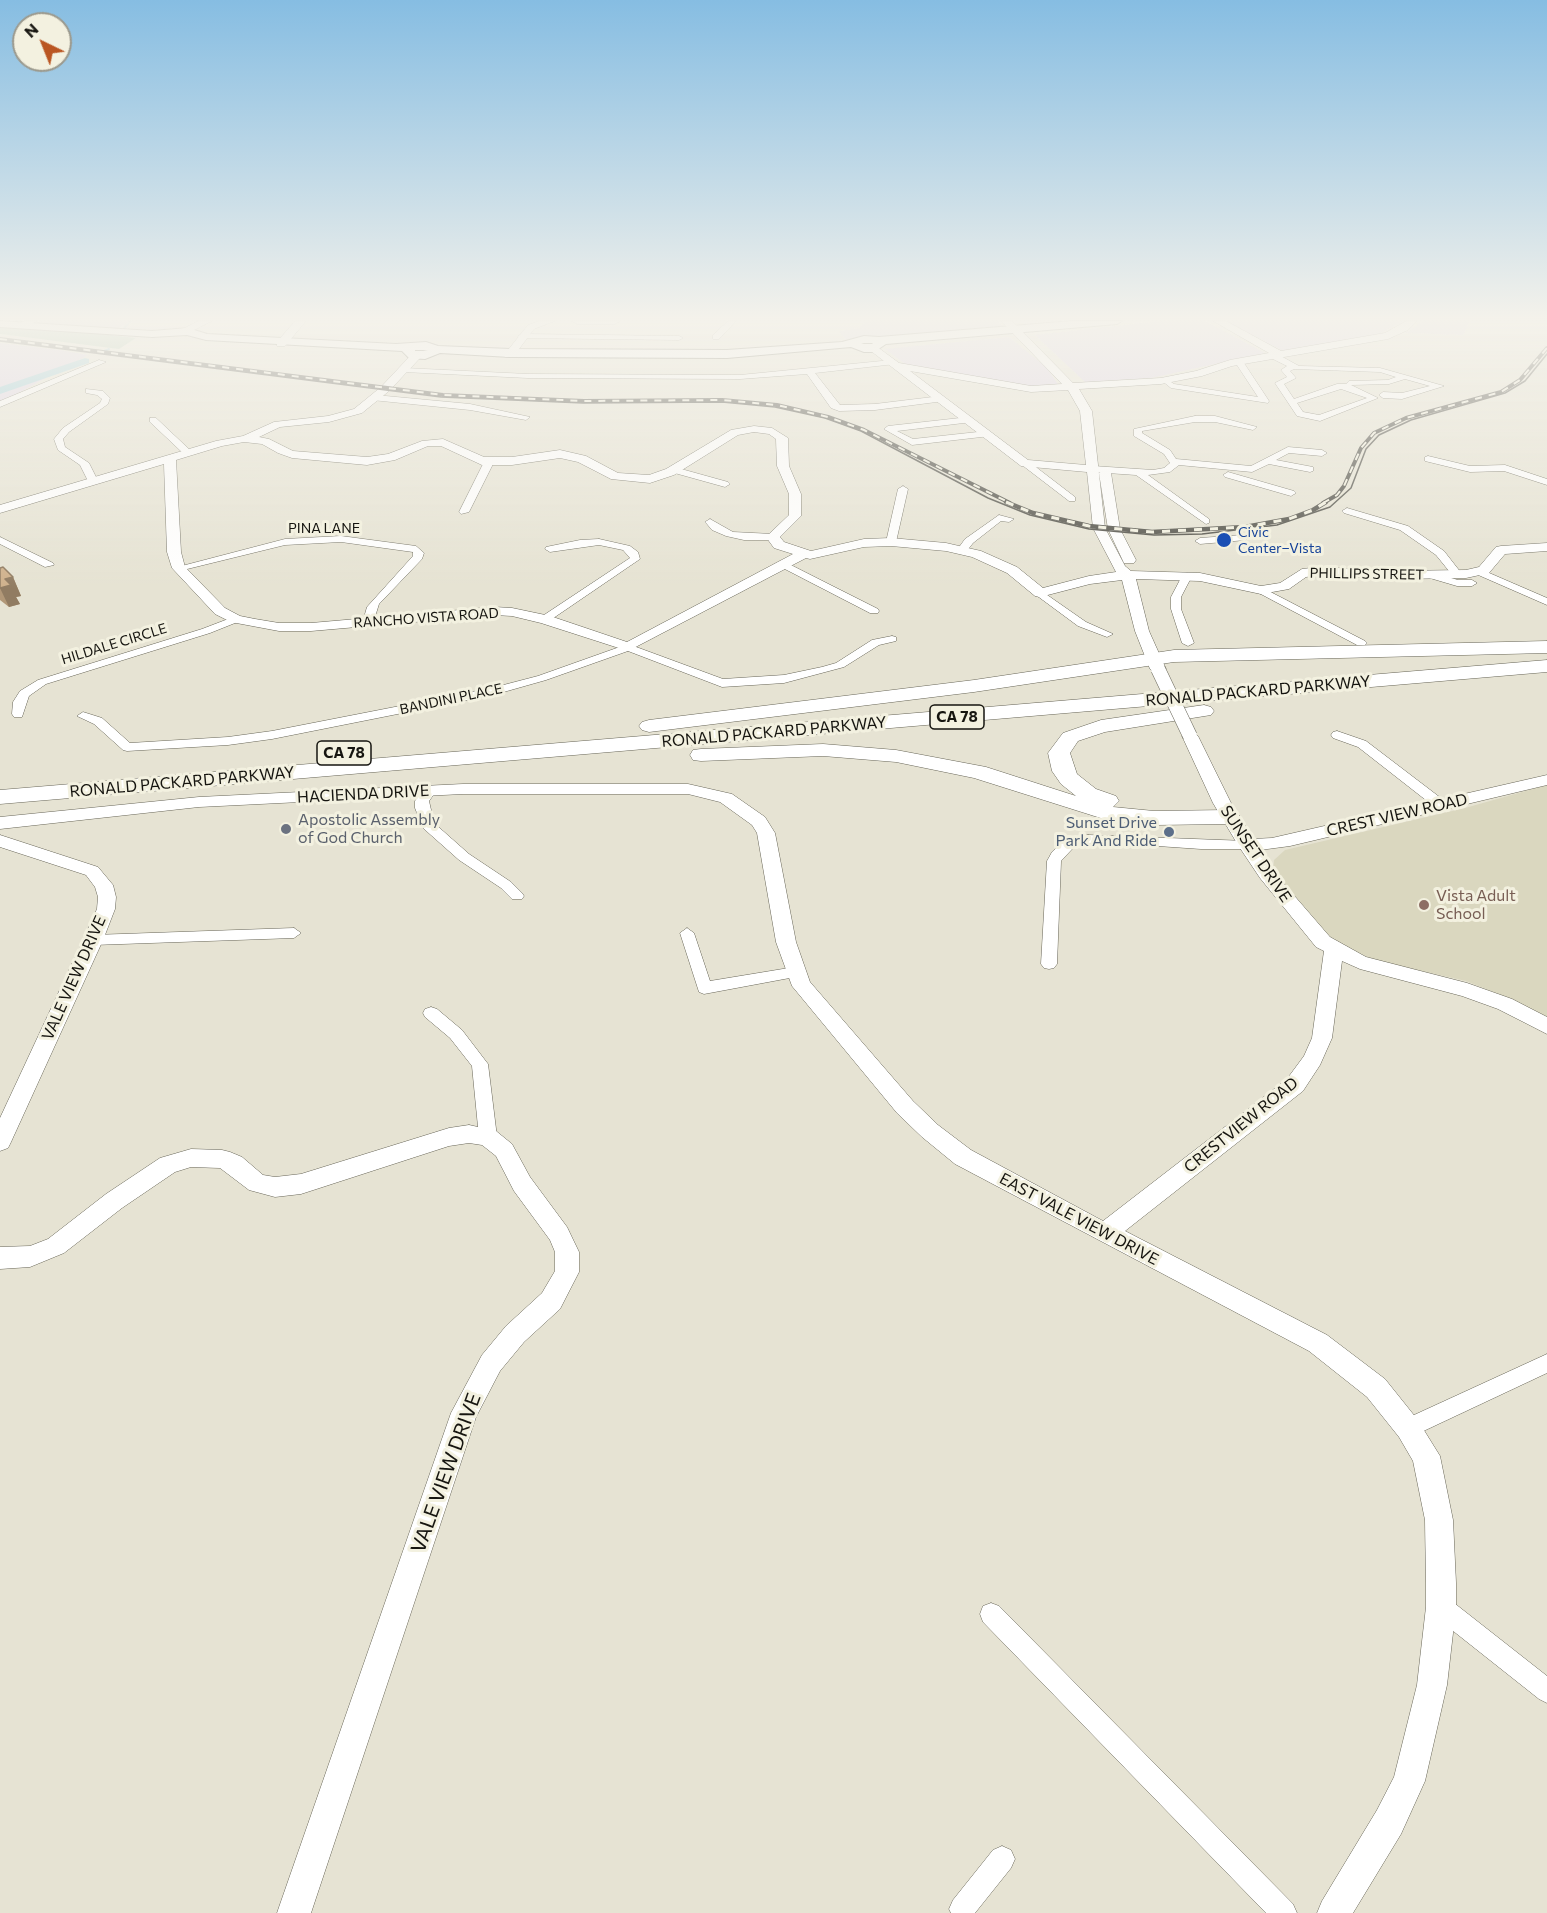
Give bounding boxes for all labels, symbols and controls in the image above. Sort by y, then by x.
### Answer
north arrow [12,12,72,72]
text: N [20,19,42,41]
street label: PINA LANE [288,520,360,536]
place label: Civic Center–Vista [1238,524,1322,556]
marker: Civic Center–Vista [1215,531,1233,549]
street label: PHILLIPS STREET [1309,565,1425,583]
street label: RANCHO VISTA ROAD [353,605,499,631]
street label: HILDALE CIRCLE [59,620,169,668]
street label: RONALD PACKARD PARKWAY [1145,672,1371,710]
street label: BANDINI PLACE [398,680,504,718]
road number: CA 78 [930,705,984,729]
street label: RONALD PACKARD PARKWAY [661,713,887,751]
road number: CA 78 [317,741,371,765]
street label: RONALD PACKARD PARKWAY [69,763,295,801]
street label: HACIENDA DRIVE [296,781,430,807]
street label: CREST VIEW ROAD [1325,789,1469,841]
street label: SUNSET DRIVE [1217,802,1295,906]
place label: Apostolic Assembly of God Church [298,810,440,848]
place label: Sunset Drive Park And Ride [1055,813,1157,851]
marker: Apostolic Assembly of God Church [279,822,293,836]
marker: Sunset Drive Park And Ride [1162,825,1176,839]
place label: Vista Adult School [1436,886,1516,924]
marker: Vista Adult School [1417,898,1431,912]
street label: VALE VIEW DRIVE [38,913,110,1043]
street label: CRESTVIEW ROAD [1180,1073,1302,1177]
street label: EAST VALE VIEW DRIVE [996,1169,1162,1269]
street label: VALE VIEW DRIVE [406,1390,486,1556]

